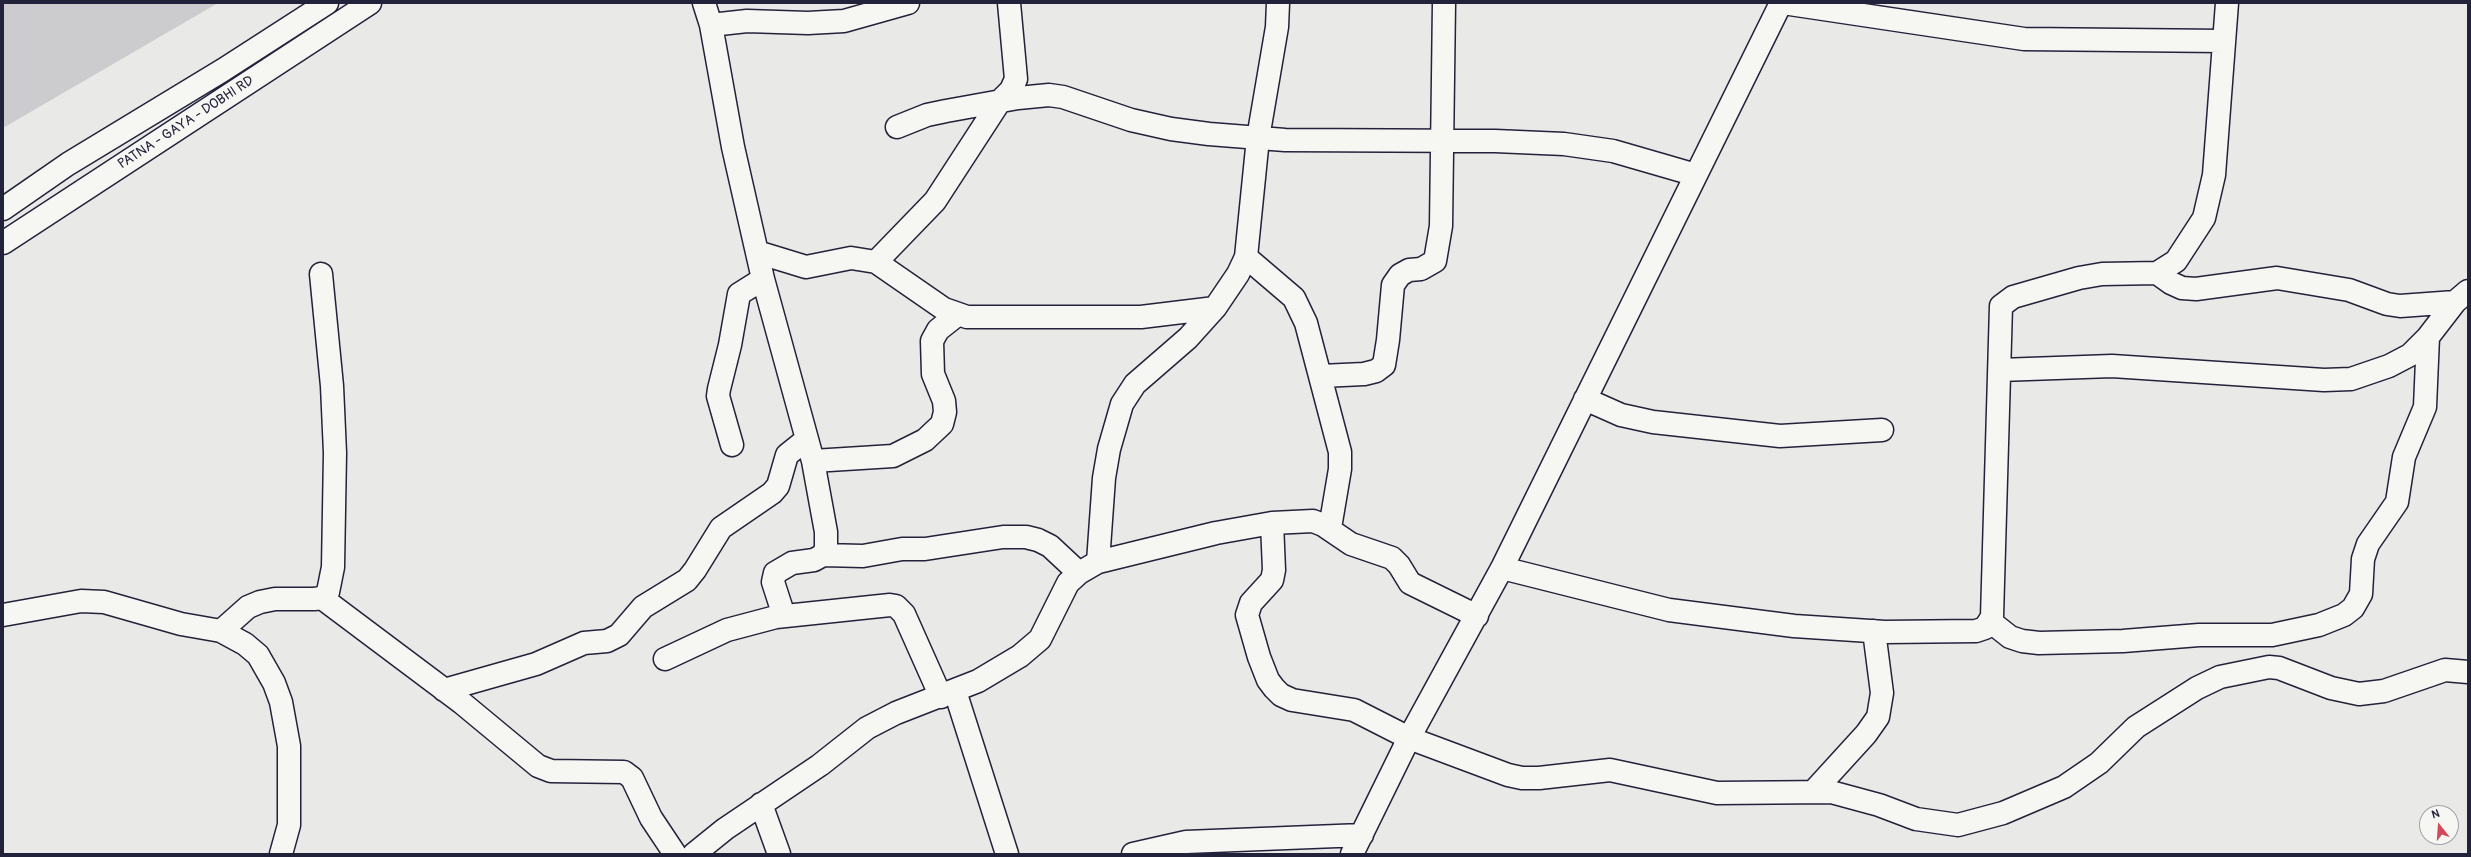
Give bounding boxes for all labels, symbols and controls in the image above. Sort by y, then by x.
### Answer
street label: PATNA - GAYA - DOBHI RD [115,73,257,173]
north arrow [2419,805,2459,845]
text: N [2430,807,2441,821]

